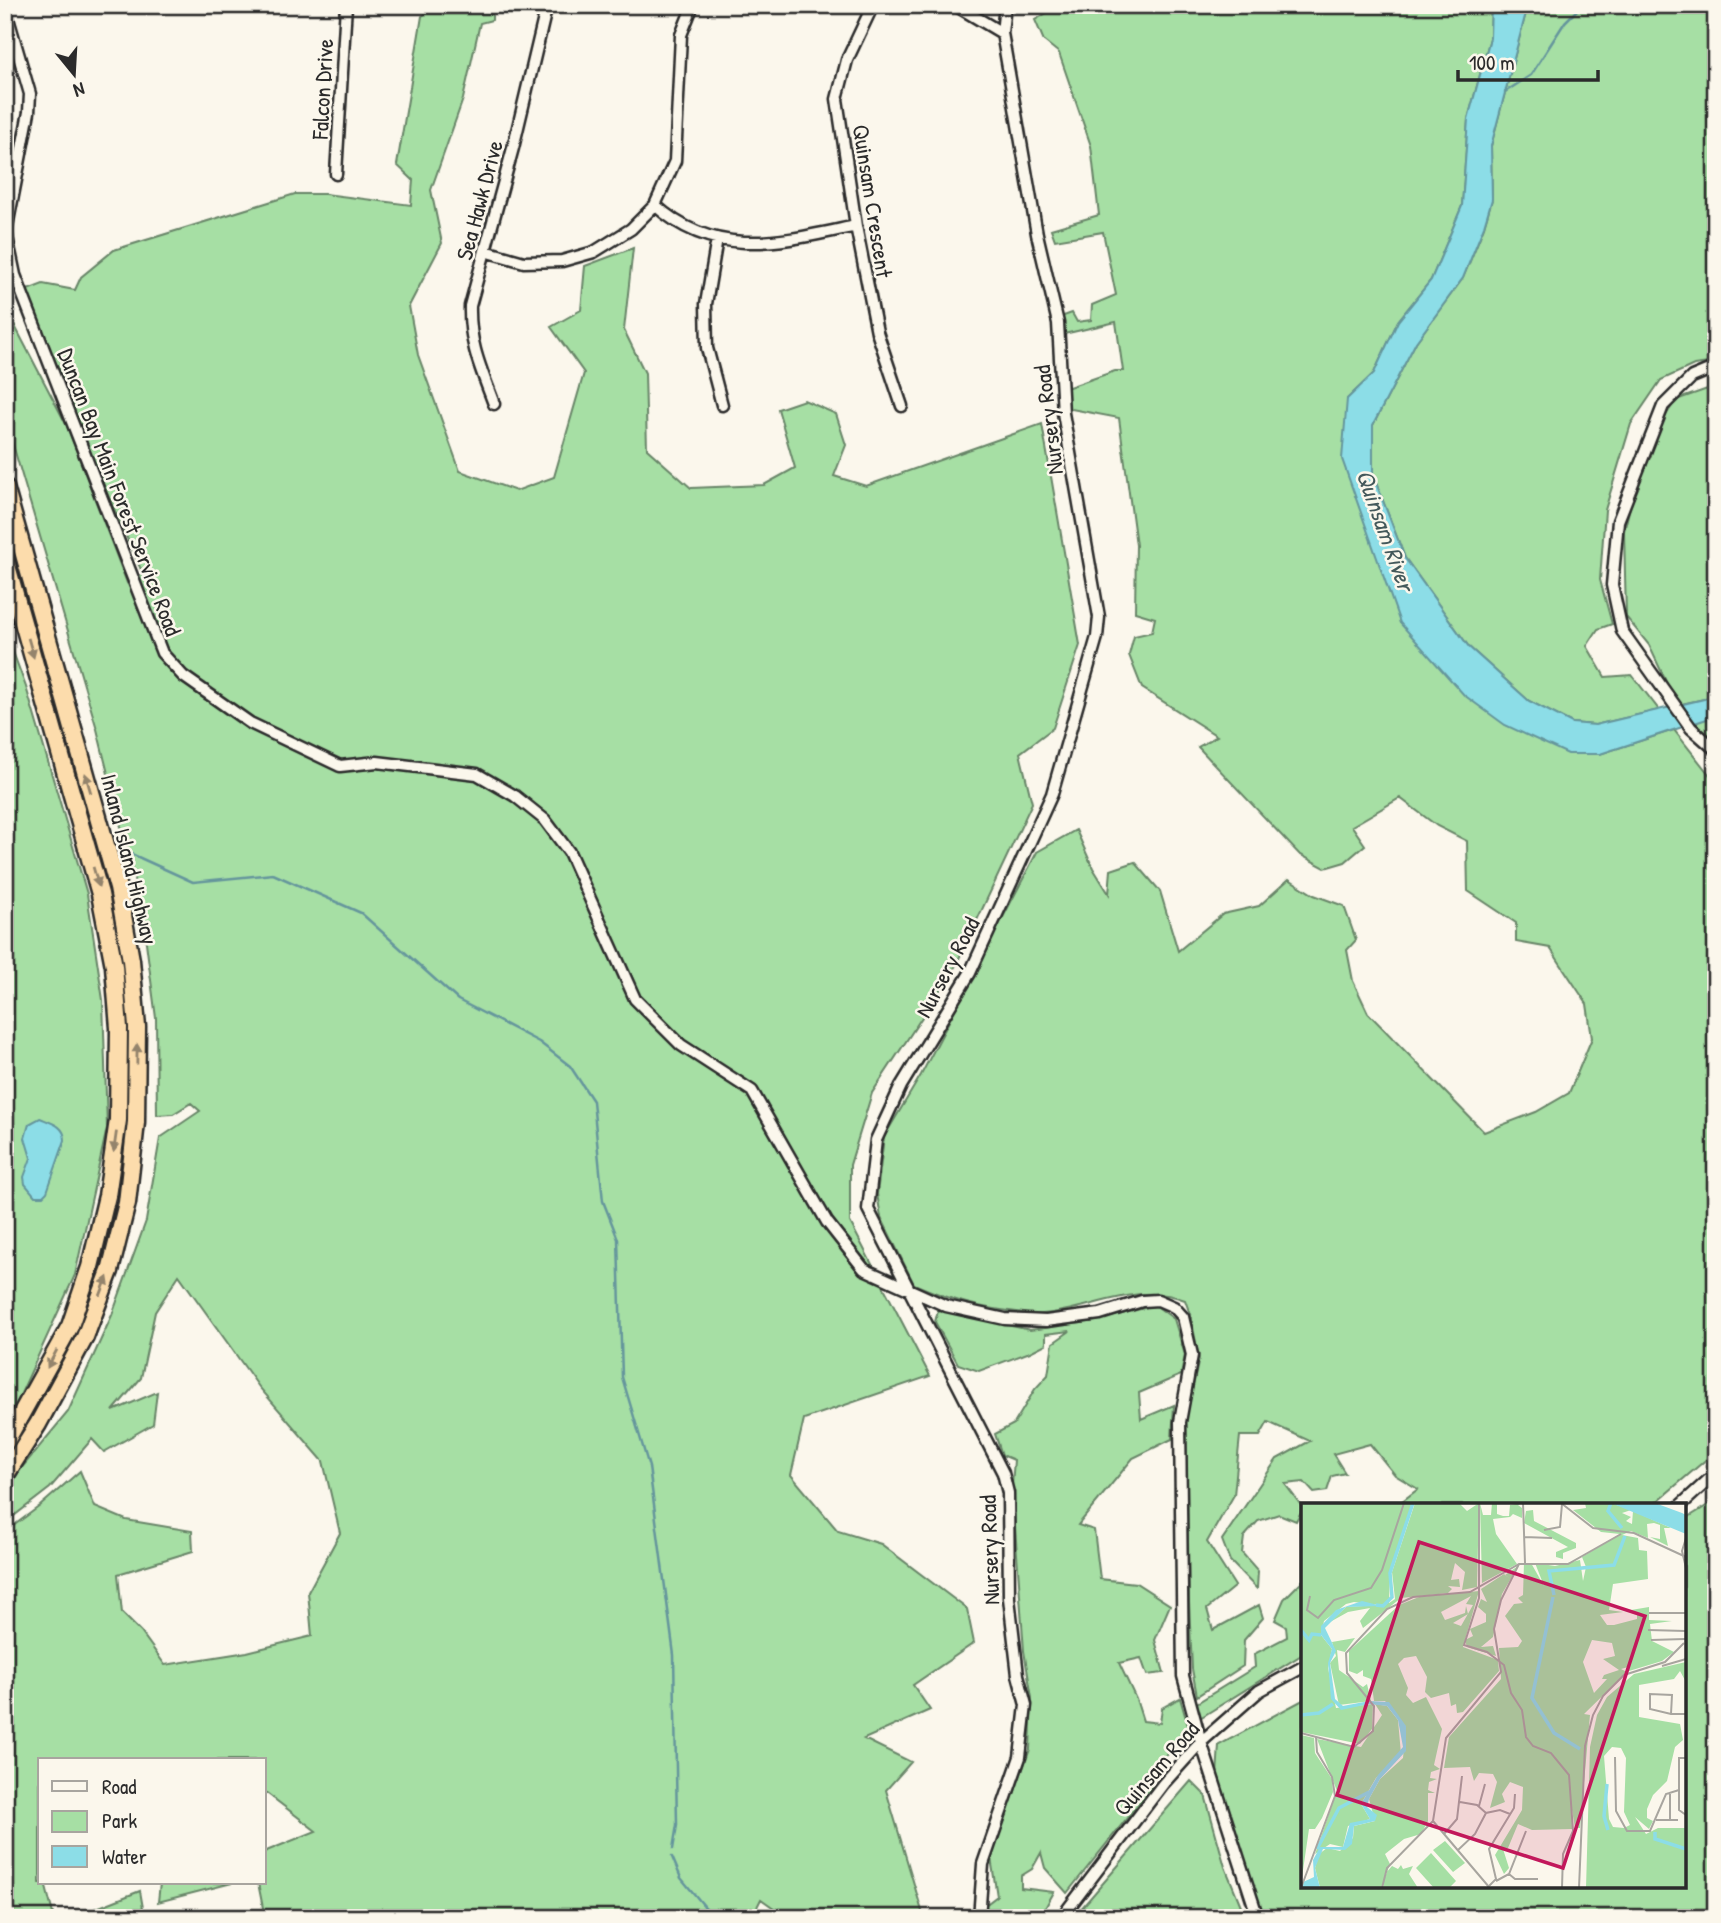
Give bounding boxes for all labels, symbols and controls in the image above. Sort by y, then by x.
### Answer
north arrow [38,38,108,108]
street label: Falcon Drive [304,38,340,141]
scale bar [1458,38,1598,82]
text: 100 m [1469,48,1515,77]
text: N [70,76,88,104]
street label: Quinsam Crescent [846,122,901,281]
street label: Sea Hawk Drive [448,137,510,263]
street label: Duncan Bay Main Forest Service Road [51,344,189,640]
street label: Nursery Road [1026,364,1070,476]
water label: Quinsam River [1349,465,1424,598]
one-way arrow [26,638,36,659]
street label: Inland Island Highway [94,770,166,948]
one-way arrow [82,771,93,793]
one-way arrow [91,867,101,888]
street label: Nursery Road [908,911,986,1023]
one-way arrow [131,1042,143,1064]
one-way arrow [109,1131,120,1153]
one-way arrow [99,1275,110,1296]
one-way arrow [46,1349,58,1369]
street label: Nursery Road [972,1495,1006,1605]
inset map [1301,1503,1686,1888]
street label: Quinsam Road [1106,1714,1206,1822]
legend [38,1758,266,1884]
text: Road [102,1772,136,1801]
text: Park [102,1806,137,1835]
text: Water [102,1842,147,1871]

